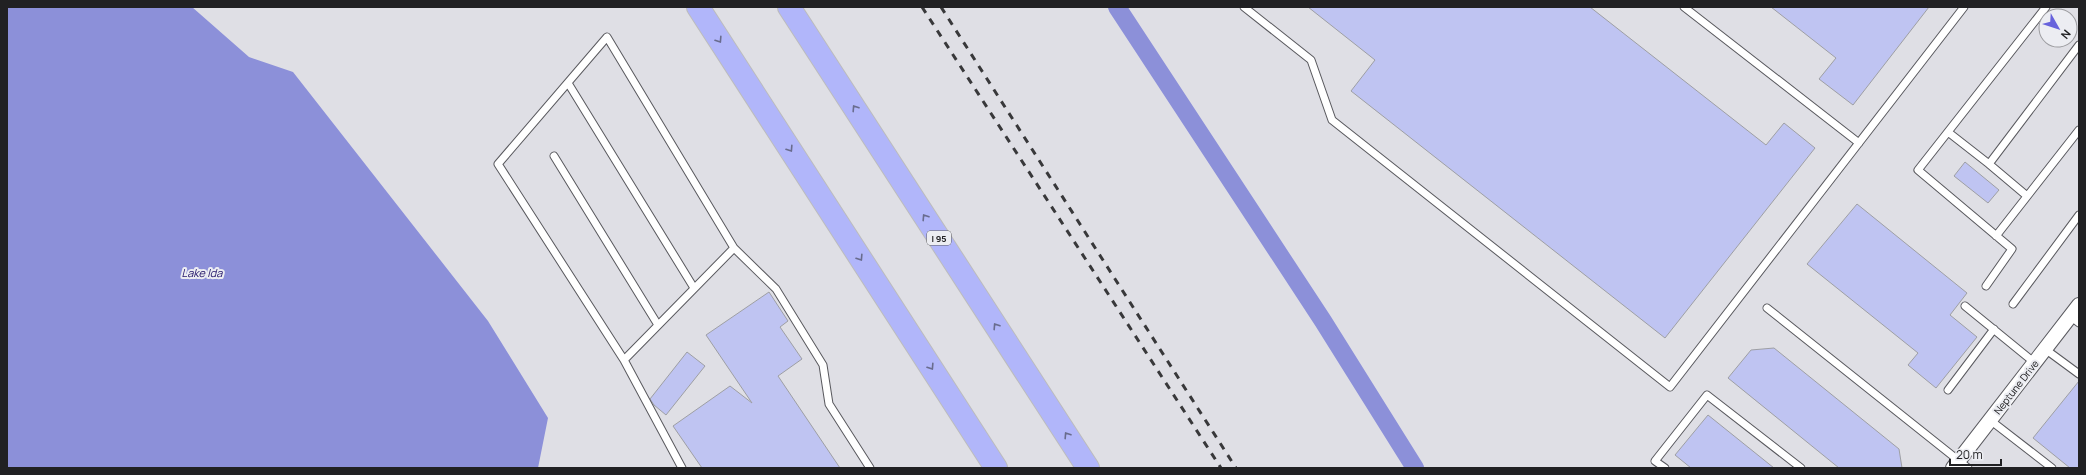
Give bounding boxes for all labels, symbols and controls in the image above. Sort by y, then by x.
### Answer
north arrow [2038,8,2078,48]
text: N [2058,27,2074,42]
one-way arrow [714,36,722,43]
one-way arrow [852,105,860,112]
one-way arrow [785,145,792,152]
one-way arrow [923,214,930,221]
road number: I 95 [927,231,951,245]
one-way arrow [856,254,863,261]
water label: Lake Ida [182,265,223,280]
one-way arrow [993,323,1001,330]
street label: Neptune Drive [1990,357,2042,417]
one-way arrow [926,363,934,370]
one-way arrow [1064,432,1072,439]
scale bar [1950,441,2001,467]
text: 20 m [1956,446,1983,463]

